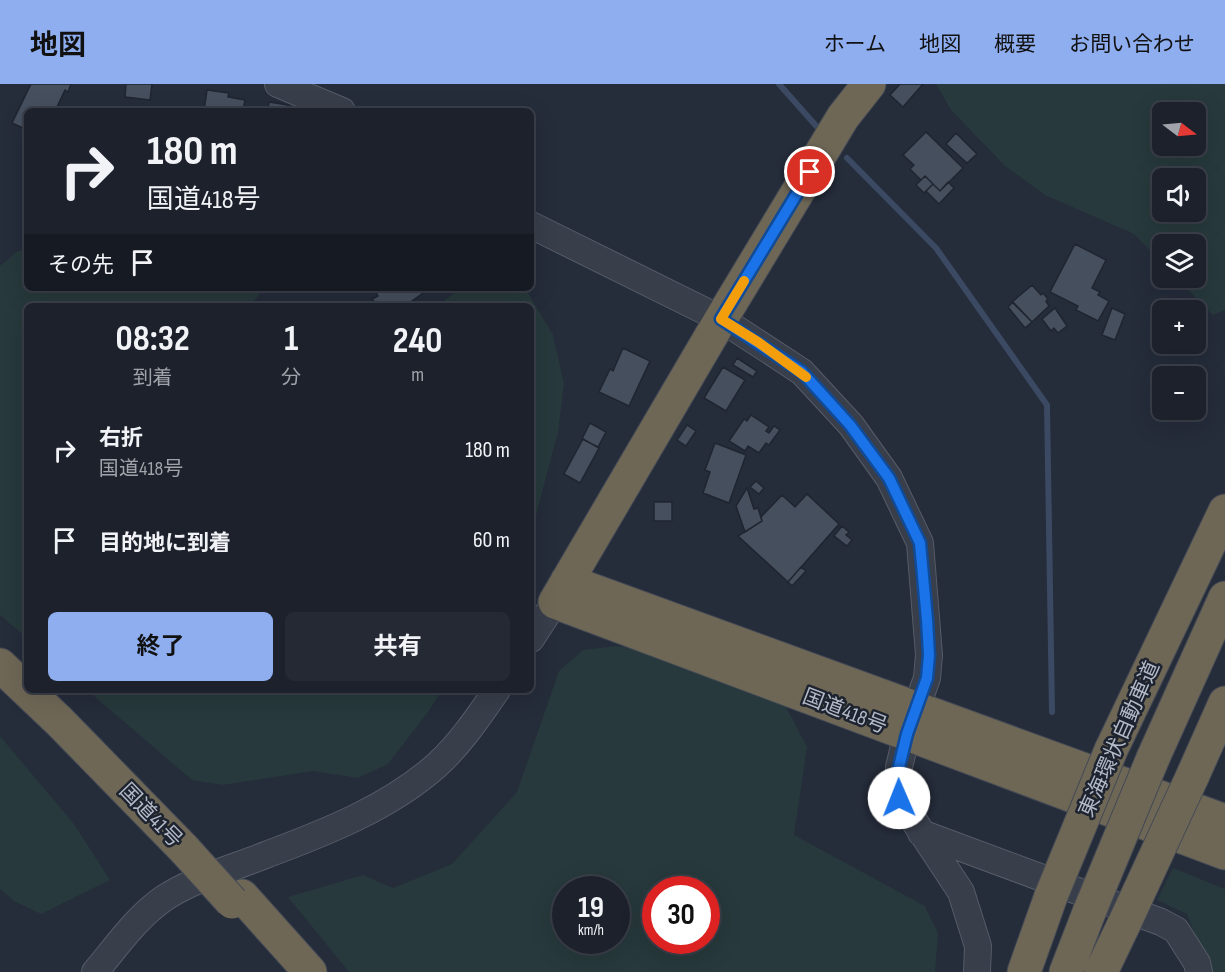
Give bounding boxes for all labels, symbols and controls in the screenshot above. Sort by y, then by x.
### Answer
text: 地図 [30,29,86,62]
text: ホーム [824,32,886,57]
text: 地図 [919,32,961,57]
text: 概要 [994,32,1036,57]
text: お問い合わせ [1069,32,1195,57]
north arrow [1152,102,1206,156]
map controls [1152,102,1206,420]
text: 180 m [147,126,238,177]
icon: right [48,132,126,210]
pin [784,146,835,197]
icon: arrive [793,155,826,188]
button: sound [1152,168,1206,222]
text: 国道418号 [147,184,261,216]
button: layers [1152,234,1206,288]
icon: arrive [126,246,159,279]
text: その先 [48,252,114,279]
button: + [1152,300,1206,354]
text: 08:32 [116,318,190,361]
text: 1 [284,318,298,361]
text: 240 [393,320,442,363]
text: m [411,363,424,387]
text: 到着 [133,366,173,390]
text: 分 [281,366,301,390]
button: − [1152,366,1206,420]
text: 右折 [99,425,143,452]
icon: right [48,434,81,467]
text: 180 m [465,437,510,464]
text: 国道418号 [99,457,183,481]
icon: arrive [48,524,81,557]
text: 60 m [473,527,510,554]
text: 目的地に到着 [99,530,231,557]
button: 終了 [48,612,273,681]
button: 共有 [285,612,510,681]
street label: 東海環状自動車道 [1074,657,1165,821]
street label: 国道418号 [799,684,891,739]
position arrow [867,766,931,830]
street label: 国道41号 [114,778,187,853]
speed limit sign: 30 [642,876,720,954]
text: 19 [578,890,604,926]
text: km/h [578,921,604,940]

